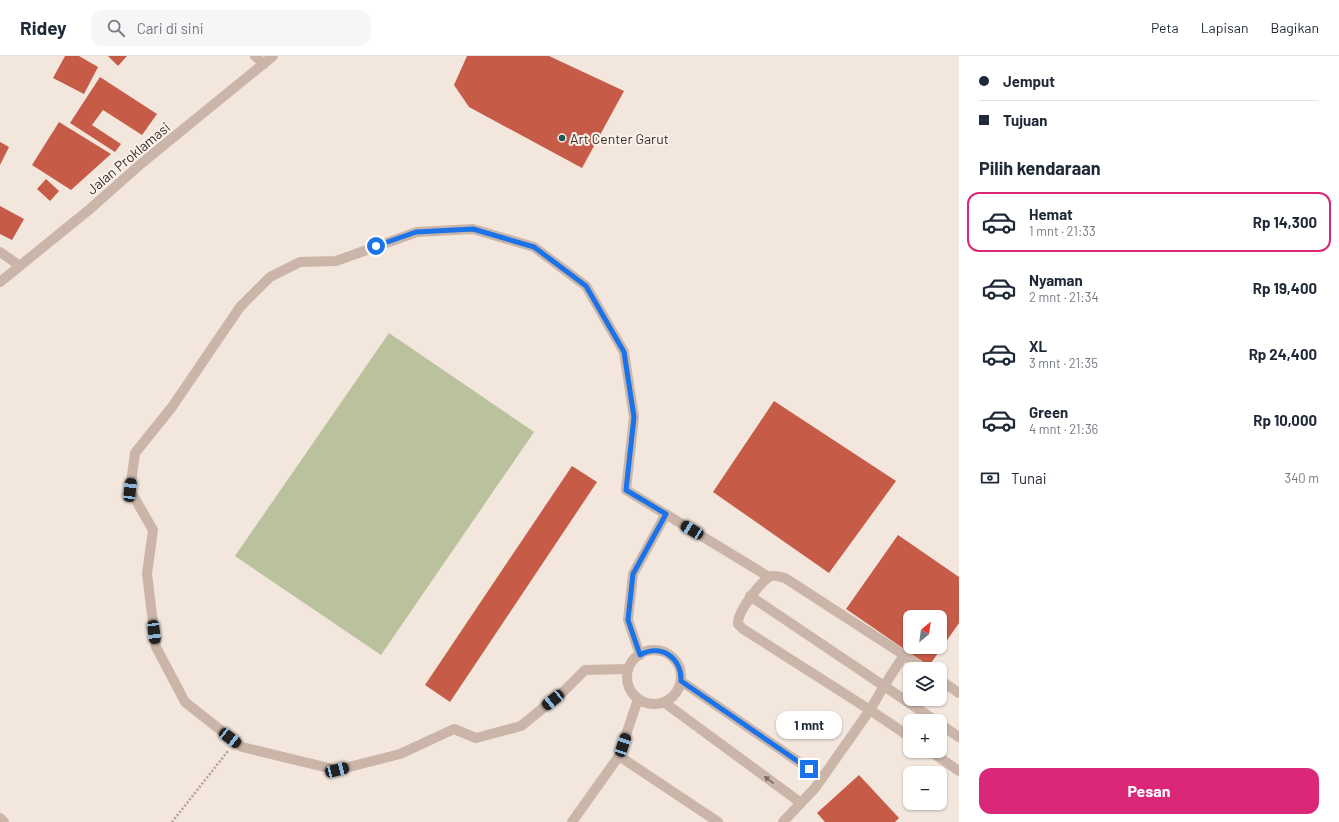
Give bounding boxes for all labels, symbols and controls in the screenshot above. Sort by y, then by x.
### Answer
search box [91,10,371,46]
text: Ridey [20,16,67,39]
icon: search [105,17,127,39]
text: Cari di sini [137,19,204,37]
text: Peta [1151,19,1179,36]
text: Lapisan [1201,19,1249,36]
text: Bagikan [1271,19,1319,36]
text: Jemput [1003,72,1055,90]
text: Tujuan [1003,111,1047,129]
street label: Jalan Proklamasi [83,118,173,198]
place label: Art Center Garut [570,130,669,147]
marker: Art Center Garut [557,133,567,143]
text: Pilih kendaraan [979,157,1100,179]
icon: car [981,204,1017,240]
text: Hemat [1029,205,1073,223]
text: Rp 14,300 [1253,213,1317,231]
text: 1 mnt · 21:33 [1029,223,1096,239]
route start [367,237,385,255]
icon: car [981,270,1017,306]
text: Nyaman [1029,271,1083,289]
text: Rp 19,400 [1253,279,1317,297]
text: 2 mnt · 21:34 [1029,289,1099,305]
icon: car [981,336,1017,372]
text: XL [1029,337,1047,355]
text: Rp 24,400 [1249,345,1317,363]
text: 3 mnt · 21:35 [1029,355,1098,371]
icon: car [981,402,1017,438]
text: Green [1029,403,1068,421]
text: Rp 10,000 [1253,411,1317,429]
text: 4 mnt · 21:36 [1029,421,1098,437]
icon: cash [979,467,1001,489]
text: Tunai [1011,469,1047,487]
text: 340 m [1284,470,1319,486]
car [123,477,137,503]
car [679,519,705,541]
north arrow [903,610,947,654]
map controls [903,610,947,810]
car [147,619,161,645]
button: layers [903,662,947,706]
car [540,688,566,712]
callout: 1 mnt [776,711,842,739]
button: + [903,714,947,758]
text: 1 mnt [794,717,824,733]
car [217,726,243,750]
car [614,732,632,758]
route end [800,760,818,778]
car [324,761,350,779]
button: − [903,766,947,810]
button: Pesan [979,768,1319,814]
one-way arrow [764,776,775,784]

